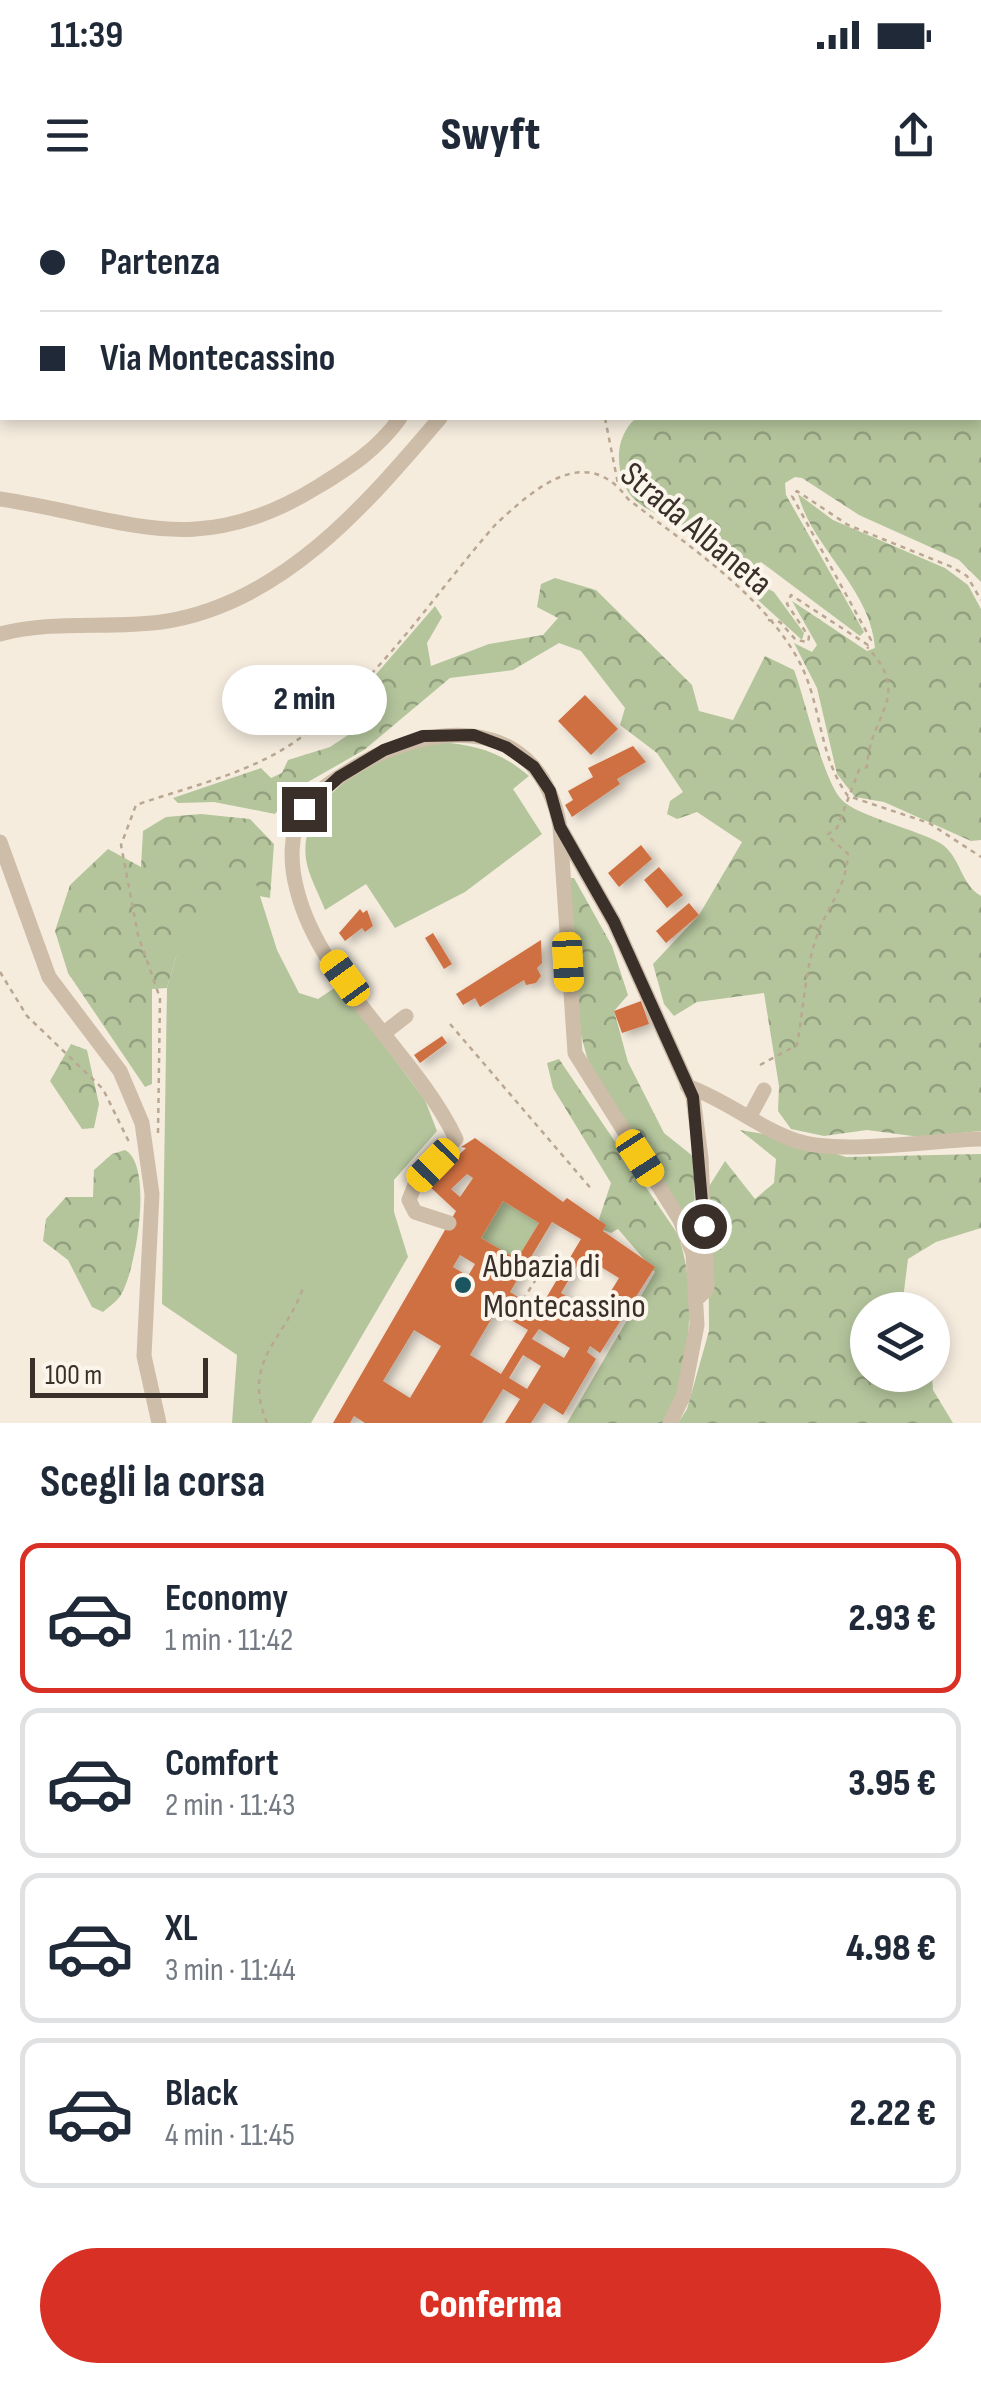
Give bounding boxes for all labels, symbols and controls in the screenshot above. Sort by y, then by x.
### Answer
text: 11:39 [50,13,123,58]
icon: menu [40,108,95,163]
text: Swyft [441,108,540,163]
icon: share [886,108,941,163]
text: Partenza [100,240,220,285]
text: Via Montecassino [100,336,335,381]
street label: Strada Albaneta [611,453,781,605]
callout: 2 min [222,664,386,734]
text: 2 min [273,680,336,719]
route end [282,787,327,832]
car [551,931,585,993]
car [315,945,375,1011]
car [611,1125,669,1191]
car [401,1133,465,1197]
route start [682,1204,727,1249]
place label: Abbazia di Montecassino [482,1245,646,1328]
marker: Abbazia di Montecassino [452,1274,474,1296]
map controls [850,1292,950,1392]
button: layers [850,1292,950,1392]
scale bar [30,1353,208,1398]
text: 100 m [45,1359,102,1392]
text: Scegli la corsa [40,1455,266,1510]
icon: car [45,1573,135,1663]
text: Economy [165,1576,288,1621]
text: 2.93 € [848,1596,936,1641]
text: 1 min · 11:42 [165,1621,293,1660]
icon: car [45,1738,135,1828]
text: Comfort [165,1741,279,1786]
text: 3.95 € [848,1761,936,1806]
text: 2 min · 11:43 [165,1786,295,1825]
icon: car [45,1903,135,1993]
text: XL [165,1906,198,1951]
text: 4.98 € [846,1926,936,1971]
text: 3 min · 11:44 [165,1951,296,1990]
icon: car [45,2068,135,2158]
text: Black [165,2071,238,2116]
text: 2.22 € [849,2091,936,2136]
text: 4 min · 11:45 [165,2116,295,2155]
button: Conferma [40,2248,941,2363]

